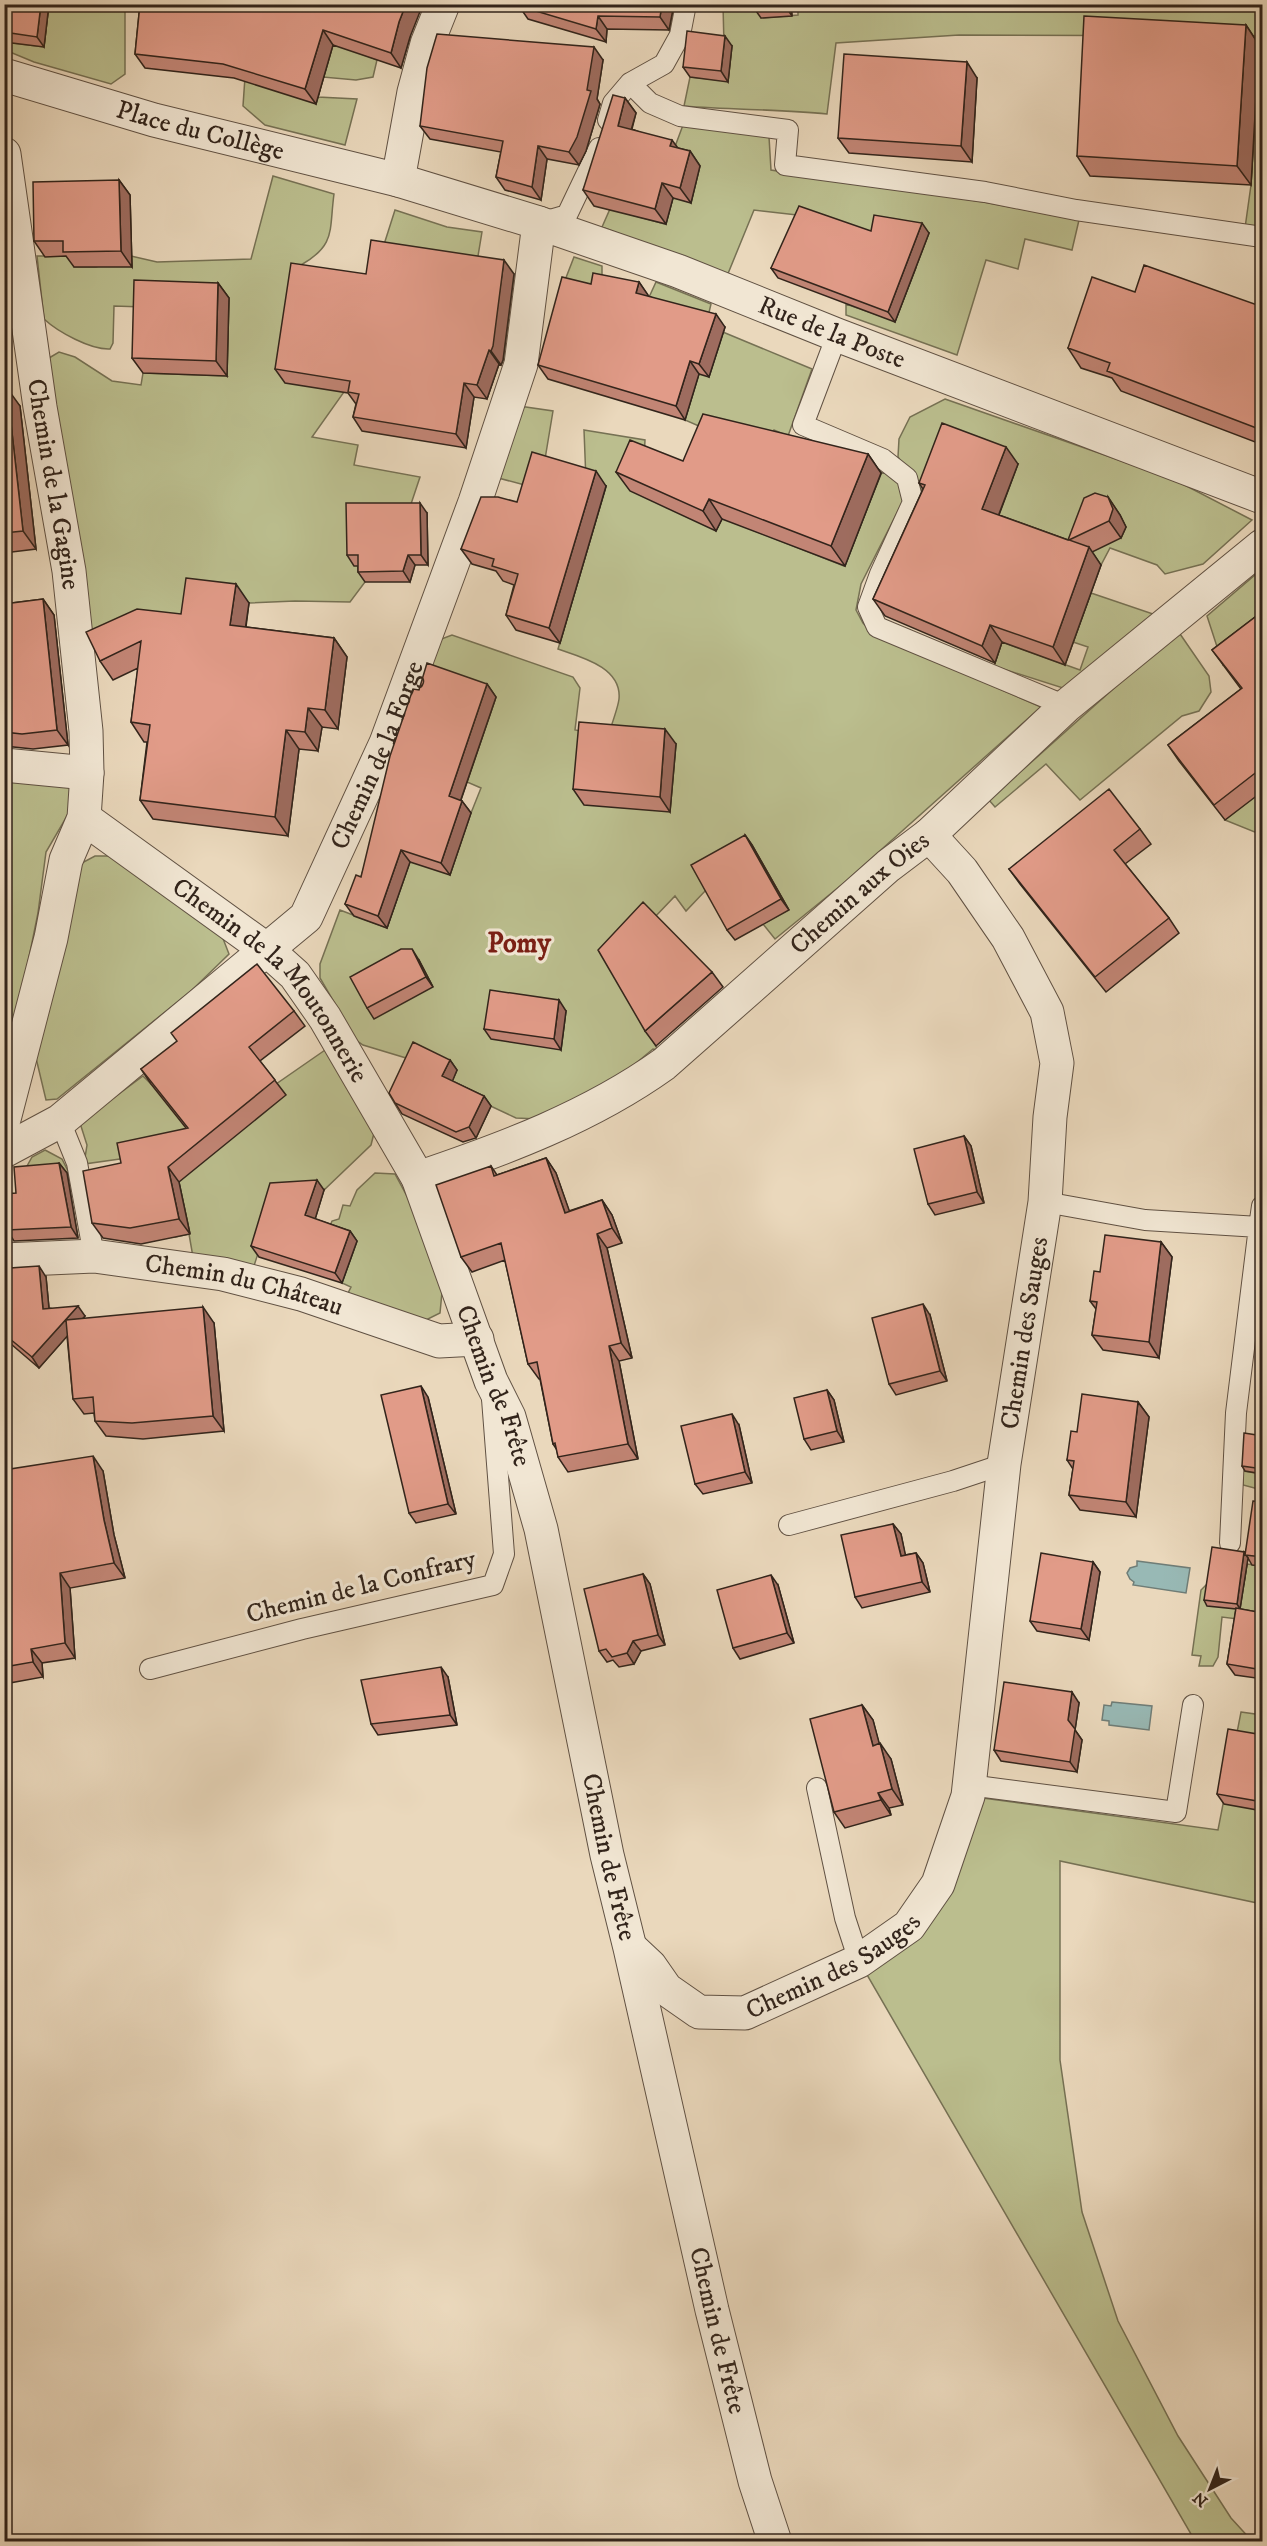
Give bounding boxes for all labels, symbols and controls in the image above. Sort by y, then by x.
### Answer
street label: Place du Collège [112,93,288,168]
street label: Rue de la Poste [754,289,910,376]
street label: Chemin de la Gagine [20,377,87,591]
street label: Chemin de la Forge [323,656,431,855]
street label: Chemin aux Oies [783,824,936,962]
street label: Chemin de la Moutonnerie [165,870,376,1089]
district label: Pomy [487,926,551,961]
street label: Chemin des Sauges [993,1234,1056,1432]
street label: Chemin du Château [143,1247,348,1324]
street label: Chemin de Frête [449,1300,539,1470]
street label: Chemin de la Confrary [243,1542,480,1631]
street label: Chemin de Frête [574,1770,644,1944]
street label: Chemin des Sauges [741,1908,929,2027]
street label: Chemin de Frête [682,2244,754,2417]
north arrow [1180,2459,1240,2519]
text: N [1189,2488,1212,2511]

